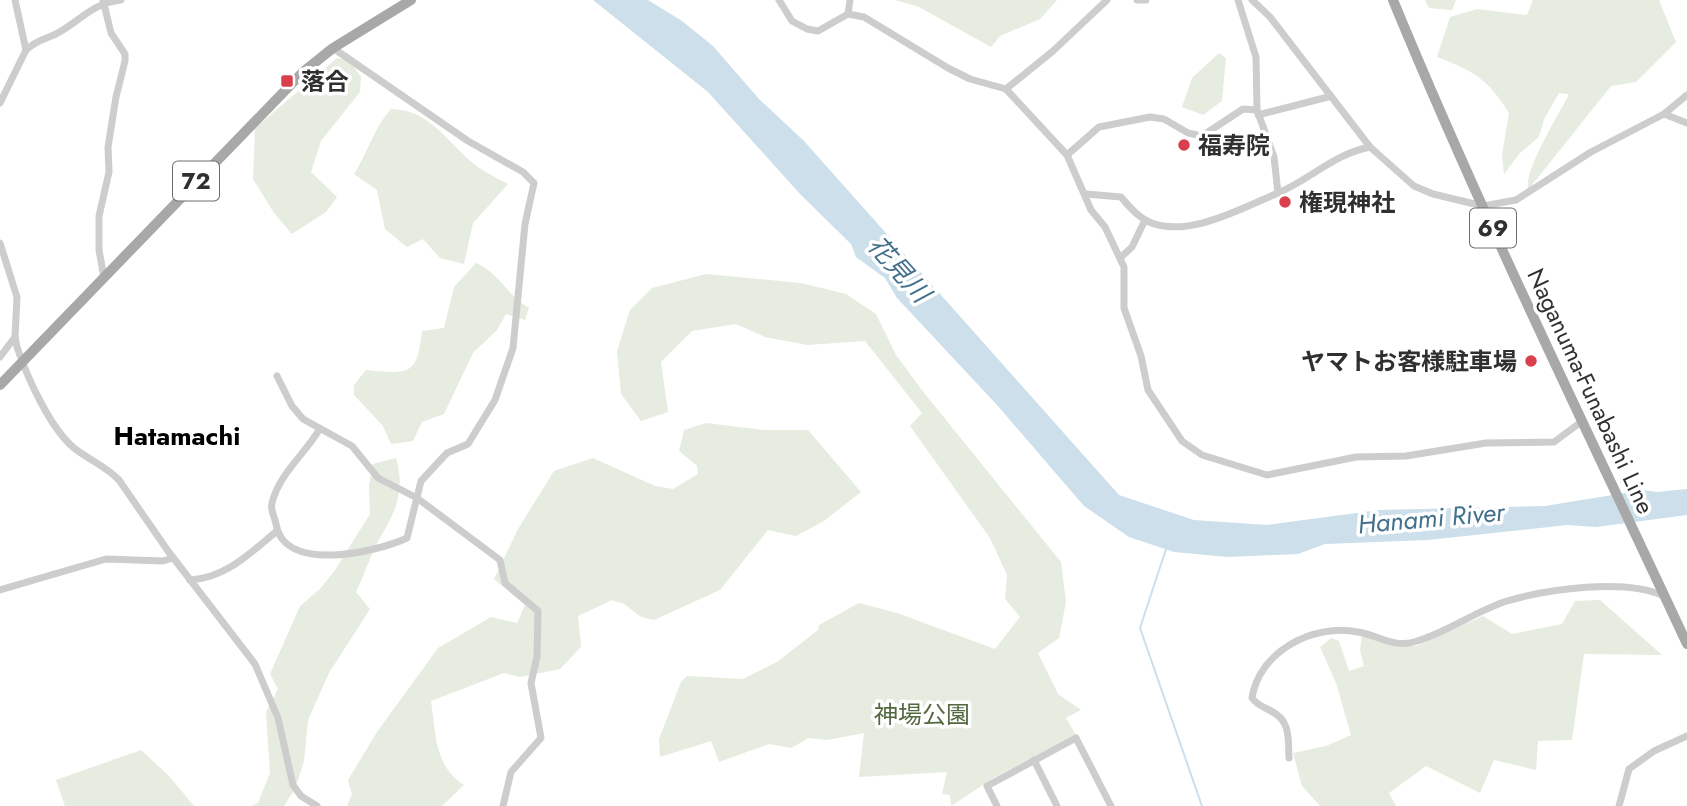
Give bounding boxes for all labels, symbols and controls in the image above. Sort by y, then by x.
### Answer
place label: 落合 [301,64,349,99]
marker: 落合 [279,73,295,89]
place label: 福寿院 [1198,128,1270,163]
marker: 福寿院 [1176,137,1192,153]
road number: 72 [173,162,219,200]
place label: 権現神社 [1299,185,1395,220]
marker: 権現神社 [1277,194,1293,210]
road number: 69 [1470,208,1516,247]
water label: 花見川 [859,227,941,313]
street label: Naganuma-Funabashi Line [1519,263,1663,519]
place label: ヤマトお客様駐車場 [1301,344,1517,379]
marker: ヤマトお客様駐車場 [1523,353,1539,369]
district label: Hatamachi [114,417,240,455]
water label: Hanami River [1356,493,1507,543]
park label: 神場公園 [874,697,970,732]

